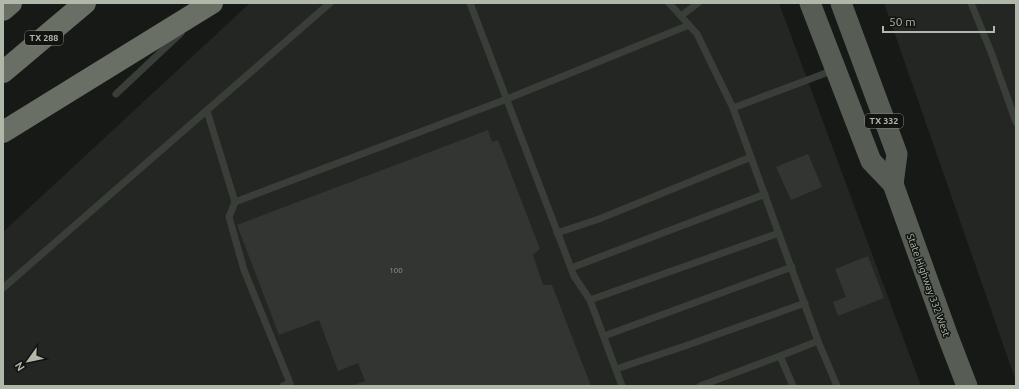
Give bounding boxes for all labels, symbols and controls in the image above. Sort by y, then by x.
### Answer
scale bar [883,8,994,34]
text: 50 m [889,15,916,28]
road number: TX 288 [25,31,63,45]
road number: TX 332 [865,114,903,128]
street label: State Highway 332 West [905,232,952,338]
house number: 100 [389,266,403,275]
north arrow [8,341,48,381]
text: N [12,360,27,373]

